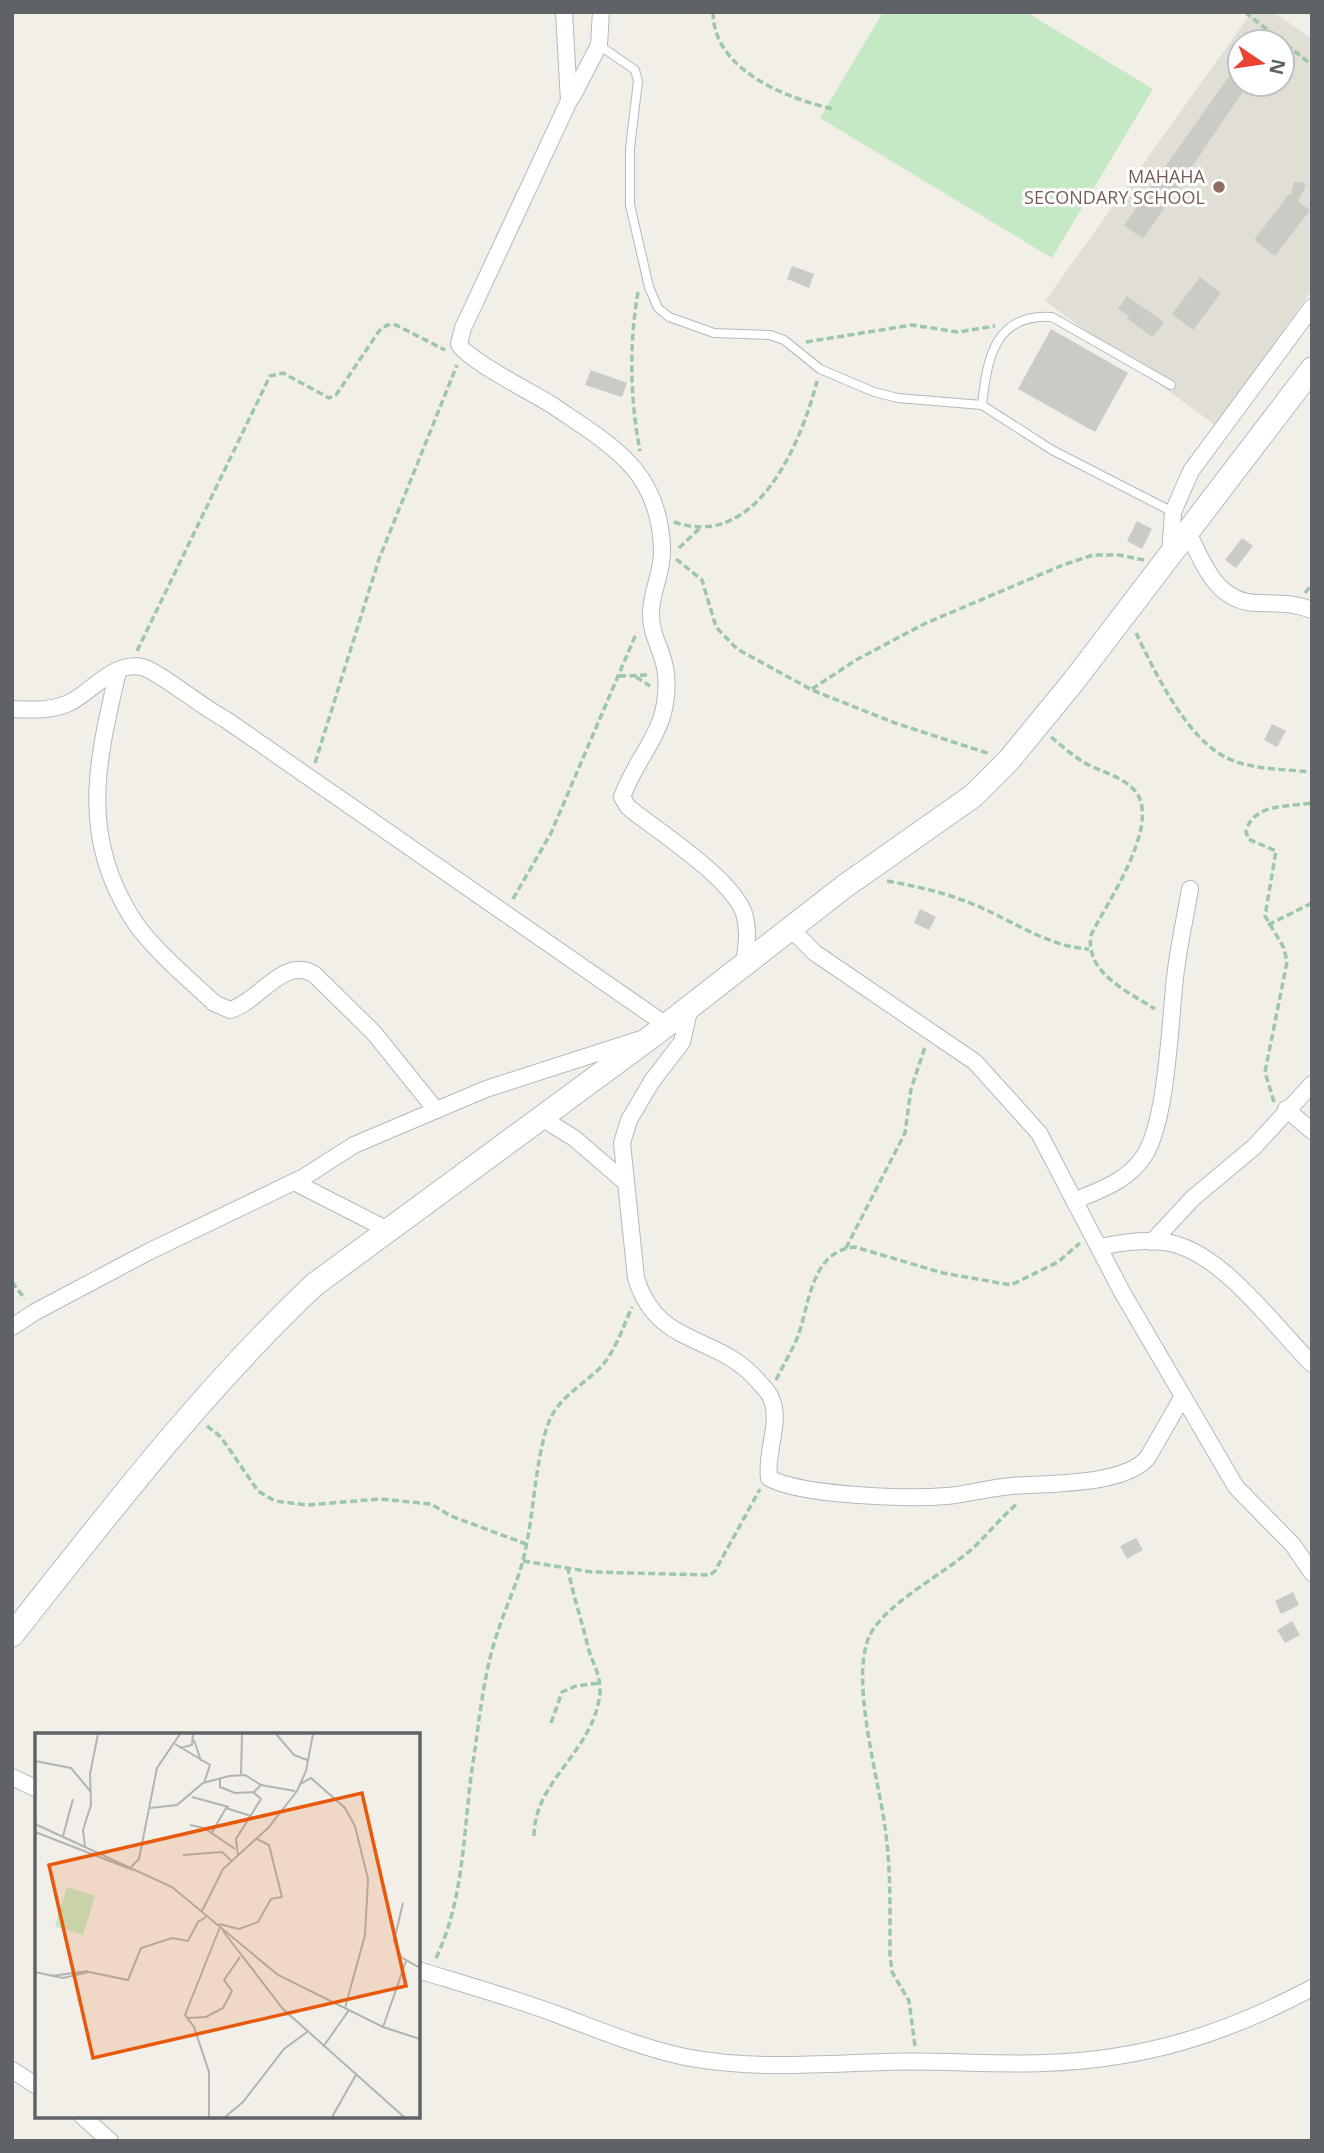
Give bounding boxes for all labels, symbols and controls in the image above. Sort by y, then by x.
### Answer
north arrow [1226,28,1296,98]
text: N [1263,56,1292,77]
place label: MAHAHA SECONDARY SCHOOL [1024,164,1206,209]
marker: MAHAHA SECONDARY SCHOOL [1211,179,1227,195]
inset map [35,1733,420,2118]

